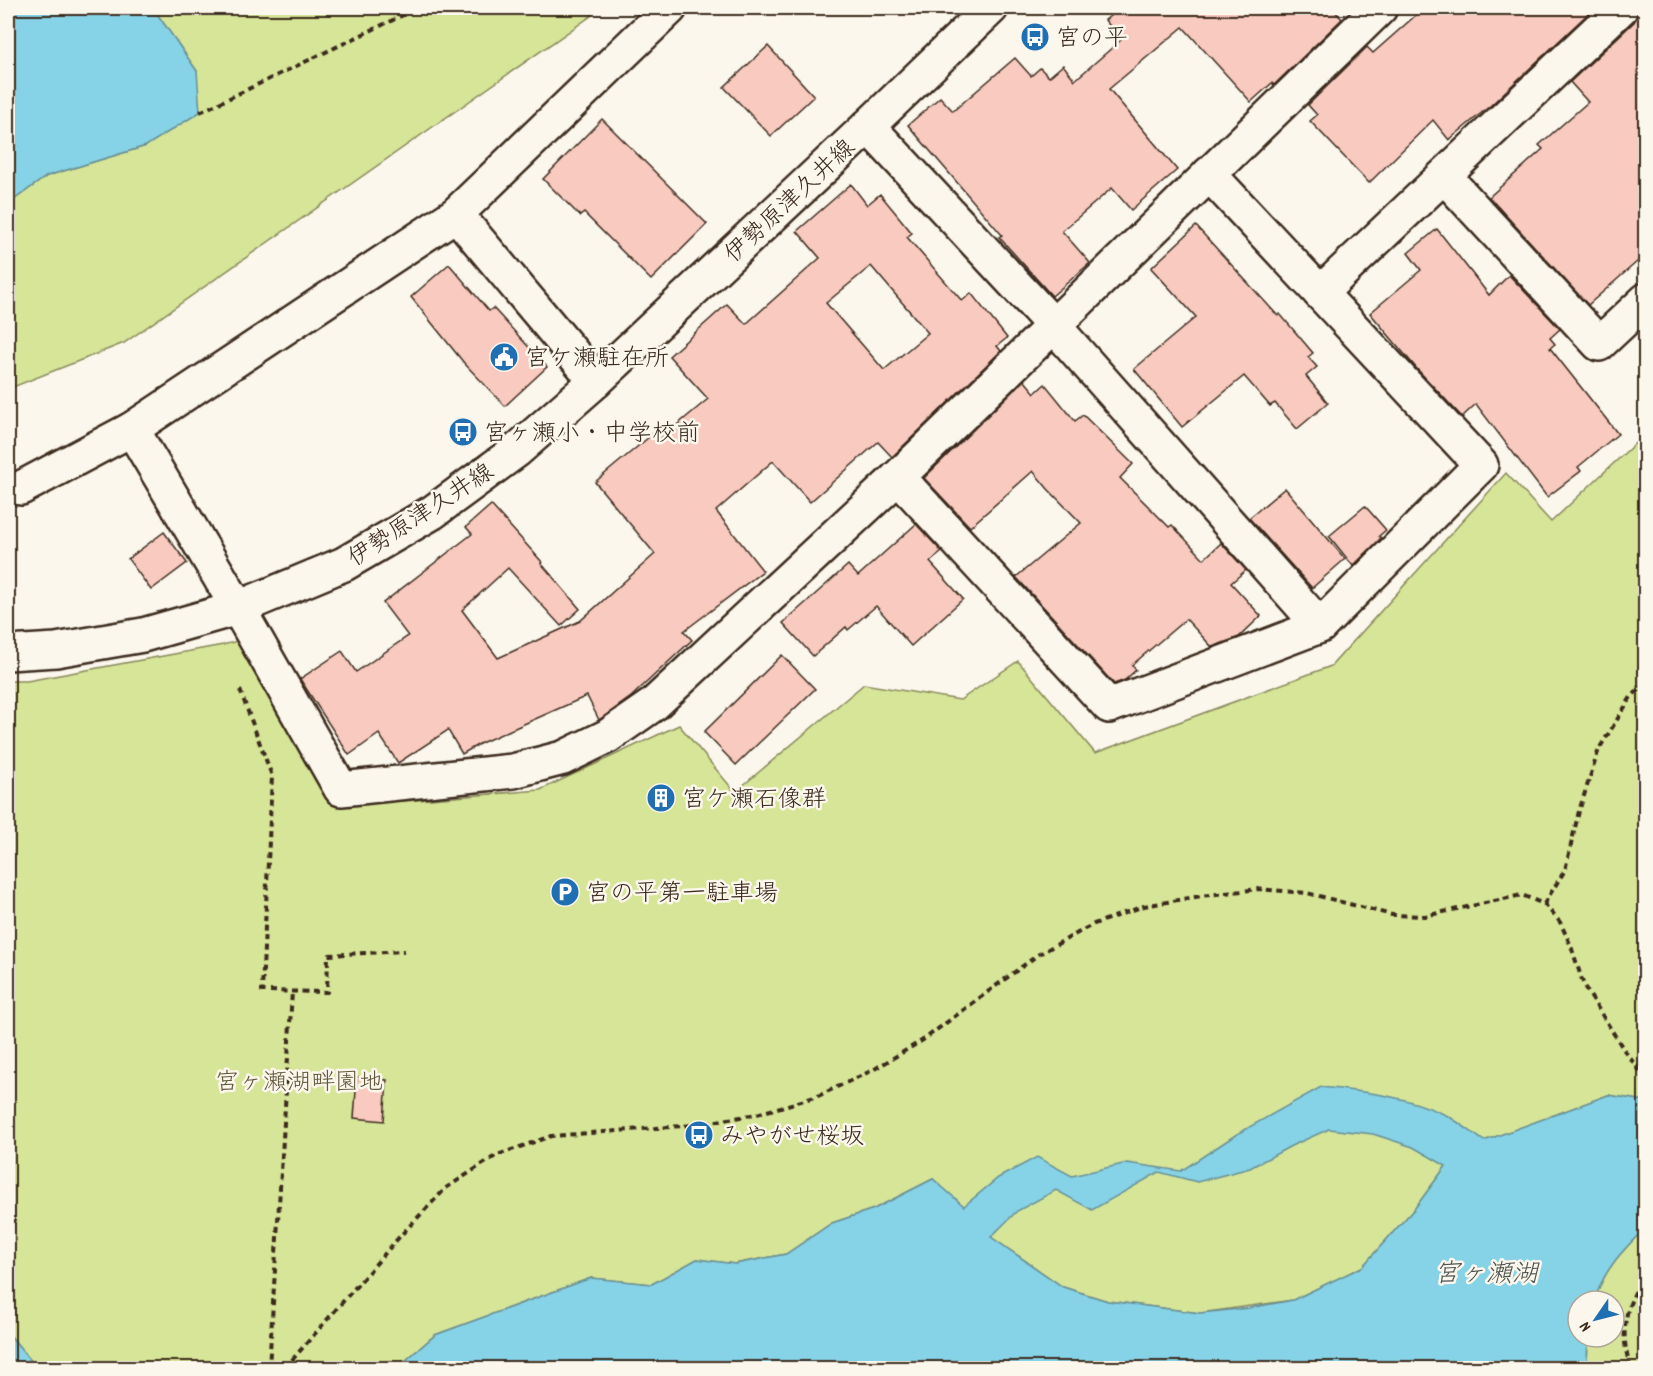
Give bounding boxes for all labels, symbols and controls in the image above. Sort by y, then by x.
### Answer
bus stop icon: 宮の平 [1019,21,1051,53]
place label: 宮の平 [1056,23,1128,57]
street label: 伊勢原津久井線 [718,132,864,272]
public building icon: 宮ケ瀬駐在所 [488,341,520,373]
place label: 宮ケ瀬駐在所 [525,343,669,377]
bus stop icon: 宮ヶ瀬小・中学校前 [447,416,479,448]
place label: 宮ヶ瀬小・中学校前 [484,418,700,452]
street label: 伊勢原津久井線 [342,457,501,577]
building icon: 宮ケ瀬石像群 [645,782,677,814]
place label: 宮ケ瀬石像群 [682,784,826,818]
parking icon: 宮の平第一駐車場 [549,876,581,908]
place label: 宮の平第一駐車場 [586,878,778,912]
park label: 宮ヶ瀬湖畔園地 [215,1067,383,1101]
bus stop icon: みやがせ桜坂 [683,1119,715,1151]
place label: みやがせ桜坂 [720,1121,864,1155]
water label: 宮ヶ瀬湖 [1434,1257,1540,1294]
north arrow [1566,1289,1626,1349]
text: N [1574,1316,1597,1336]

